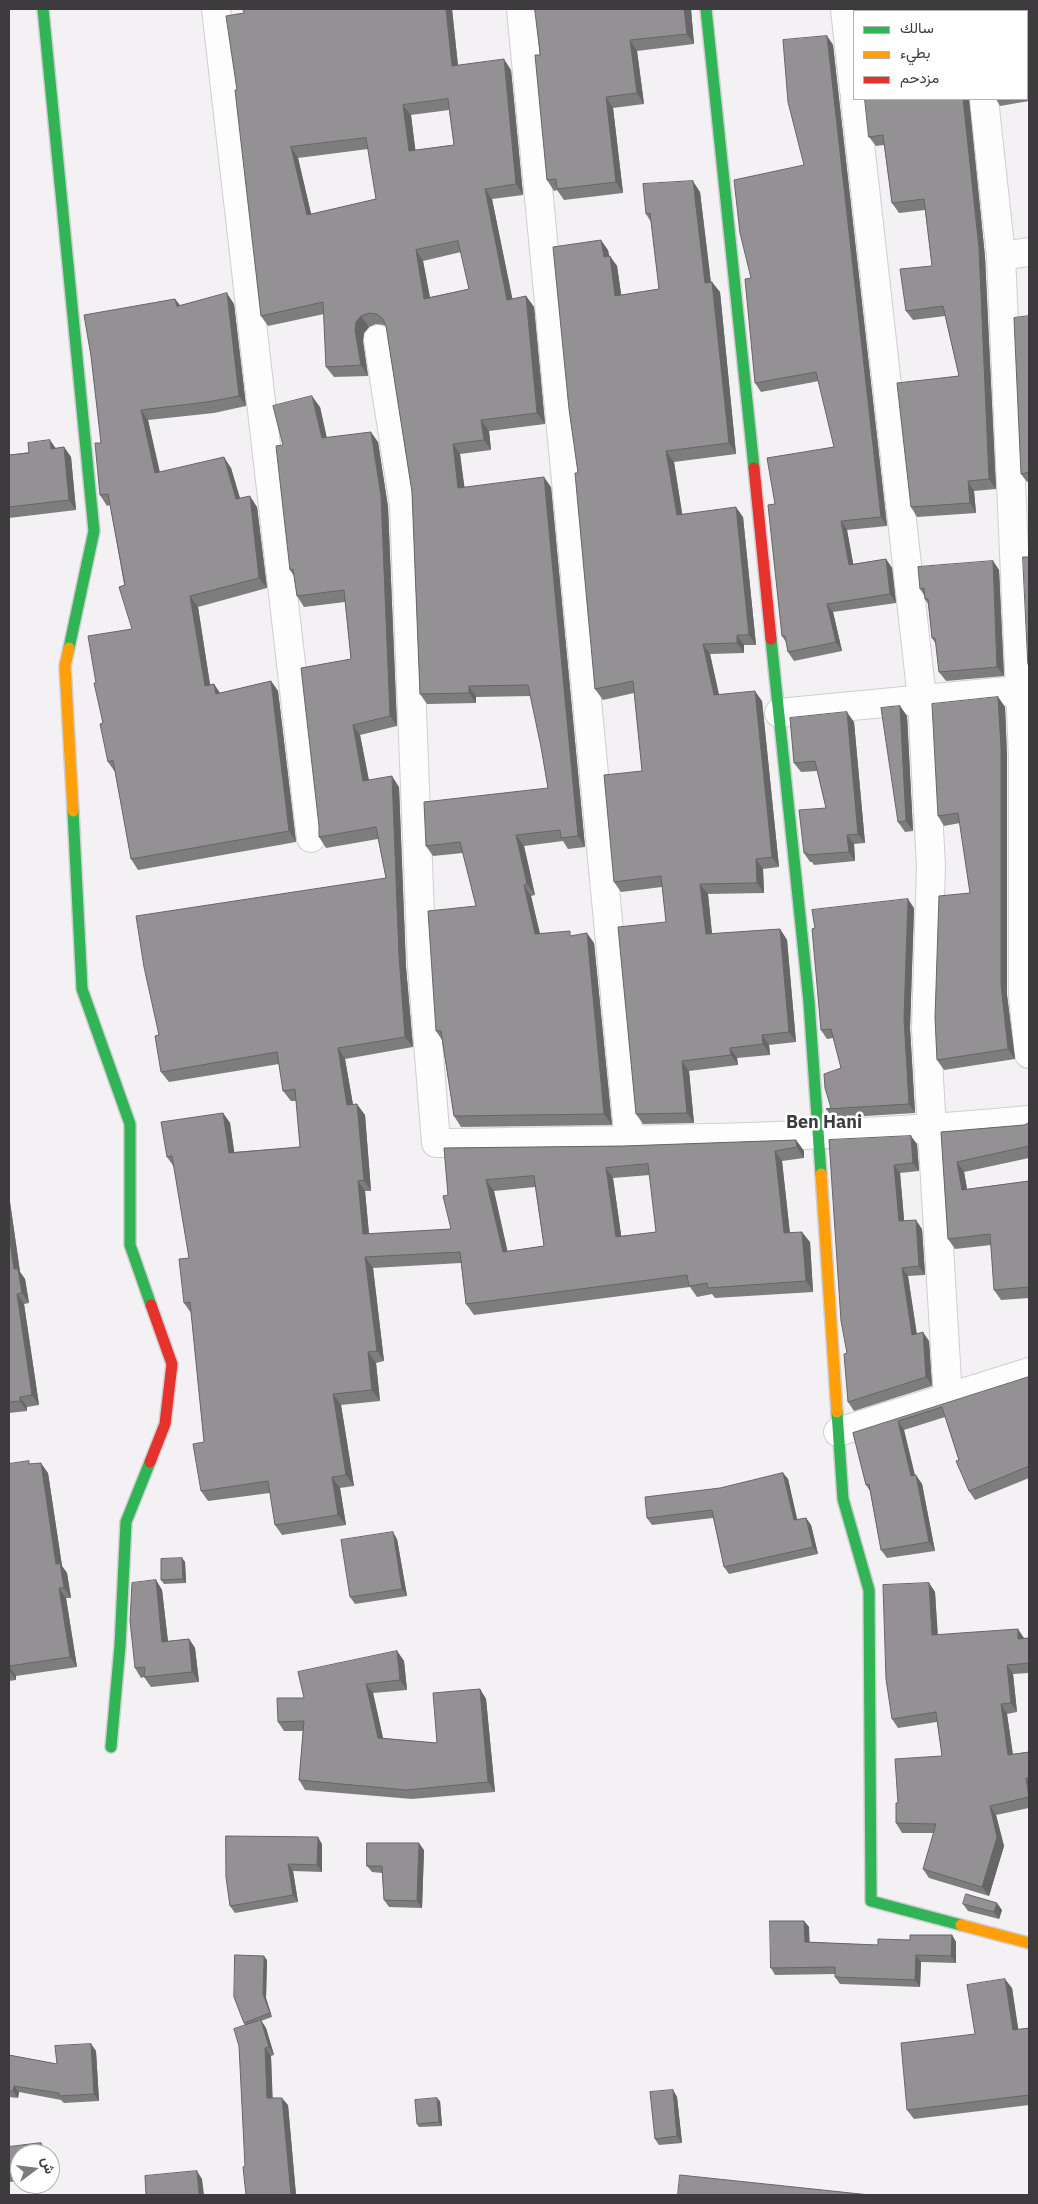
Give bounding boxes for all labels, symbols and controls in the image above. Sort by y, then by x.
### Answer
legend [853,10,1028,100]
text: سالك [900,18,934,37]
text: بطيء [900,43,930,62]
text: مزدحم [900,68,939,87]
district label: Ben Hani [786,1112,862,1134]
north arrow [10,2144,60,2194]
text: ش [38,2155,59,2176]

